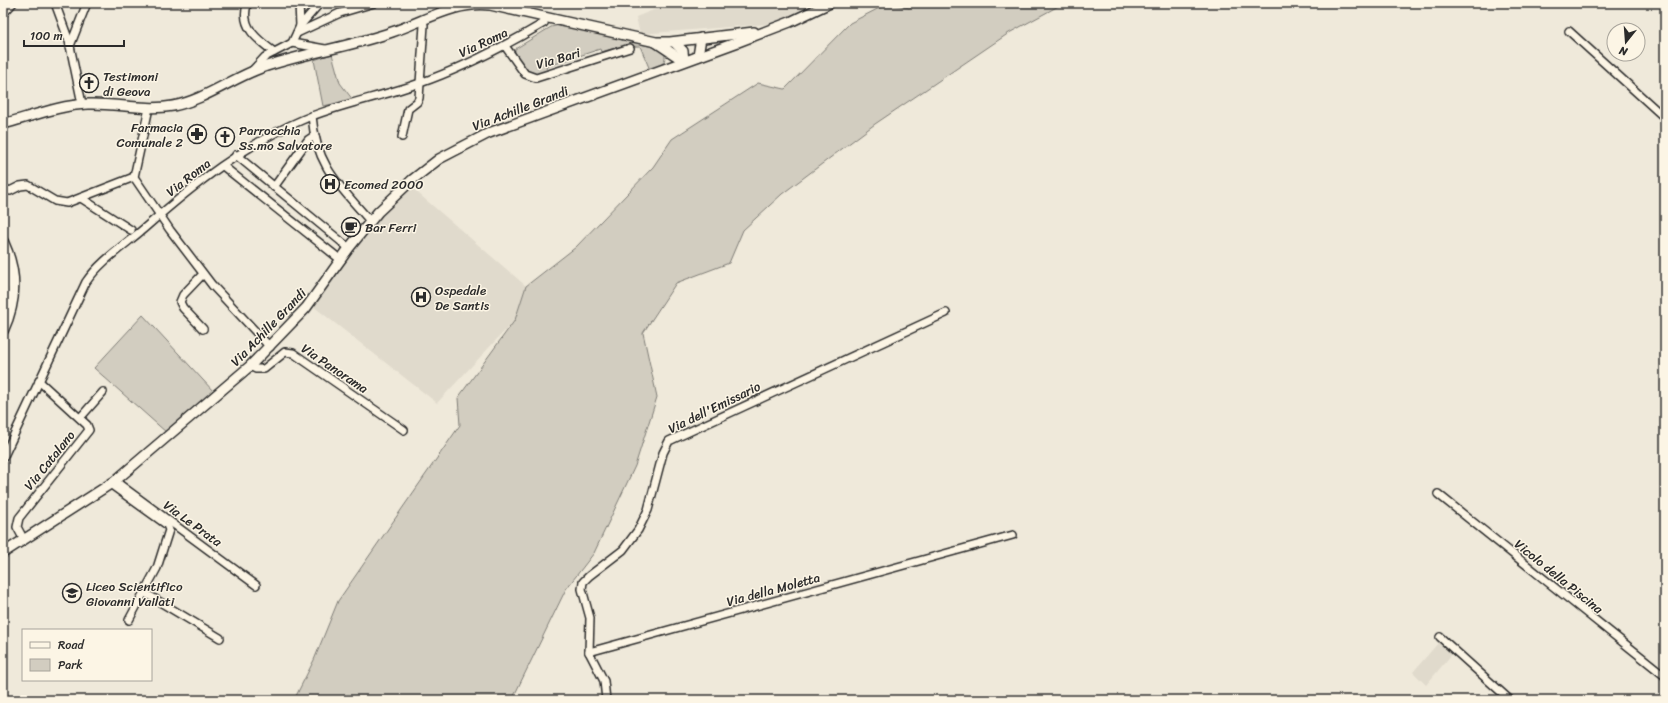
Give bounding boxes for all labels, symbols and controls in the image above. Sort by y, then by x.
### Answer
street label: Via Roma [455,21,512,64]
scale bar [24,22,124,48]
north arrow [1606,22,1646,62]
text: 100 m [30,25,63,47]
street label: Via Bari [533,41,583,76]
text: N [1616,41,1631,62]
place label: Testimoni di Geova [103,65,158,103]
church icon: Testimoni di Geova [78,72,100,94]
street label: Via Achille Grandi [469,79,572,137]
place label: Farmacia Comunale 2 [117,116,183,154]
place label: Parrocchia Ss.mo Salvatore [239,119,333,157]
pharmacy icon: Farmacia Comunale 2 [186,123,208,145]
church icon: Parrocchia Ss.mo Salvatore [214,126,236,148]
street label: Via Roma [161,152,216,202]
hospital icon: Ecomed 2000 [319,173,341,195]
place label: Ecomed 2000 [344,173,423,196]
cafe icon: Bar Ferri [340,216,362,238]
place label: Bar Ferri [365,216,417,239]
place label: Ospedale De Santis [435,279,490,317]
street label: Via Achille Grandi [225,283,312,372]
hospital icon: Ospedale De Santis [410,286,432,308]
street label: Via Panorama [296,337,374,400]
street label: Via dell'Emissario [664,375,765,440]
street label: Via Catalano [18,425,81,495]
street label: Via Le Prata [158,494,228,553]
street label: Vicolo della Piscina [1509,533,1609,620]
street label: Via della Moletta [724,566,823,613]
place label: Liceo Scientifico Giovanni Vailati [86,575,183,613]
school or university icon: Liceo Scientifico Giovanni Vailati [61,582,83,604]
legend [22,629,152,681]
text: Road [58,634,85,656]
text: Park [58,654,83,676]

